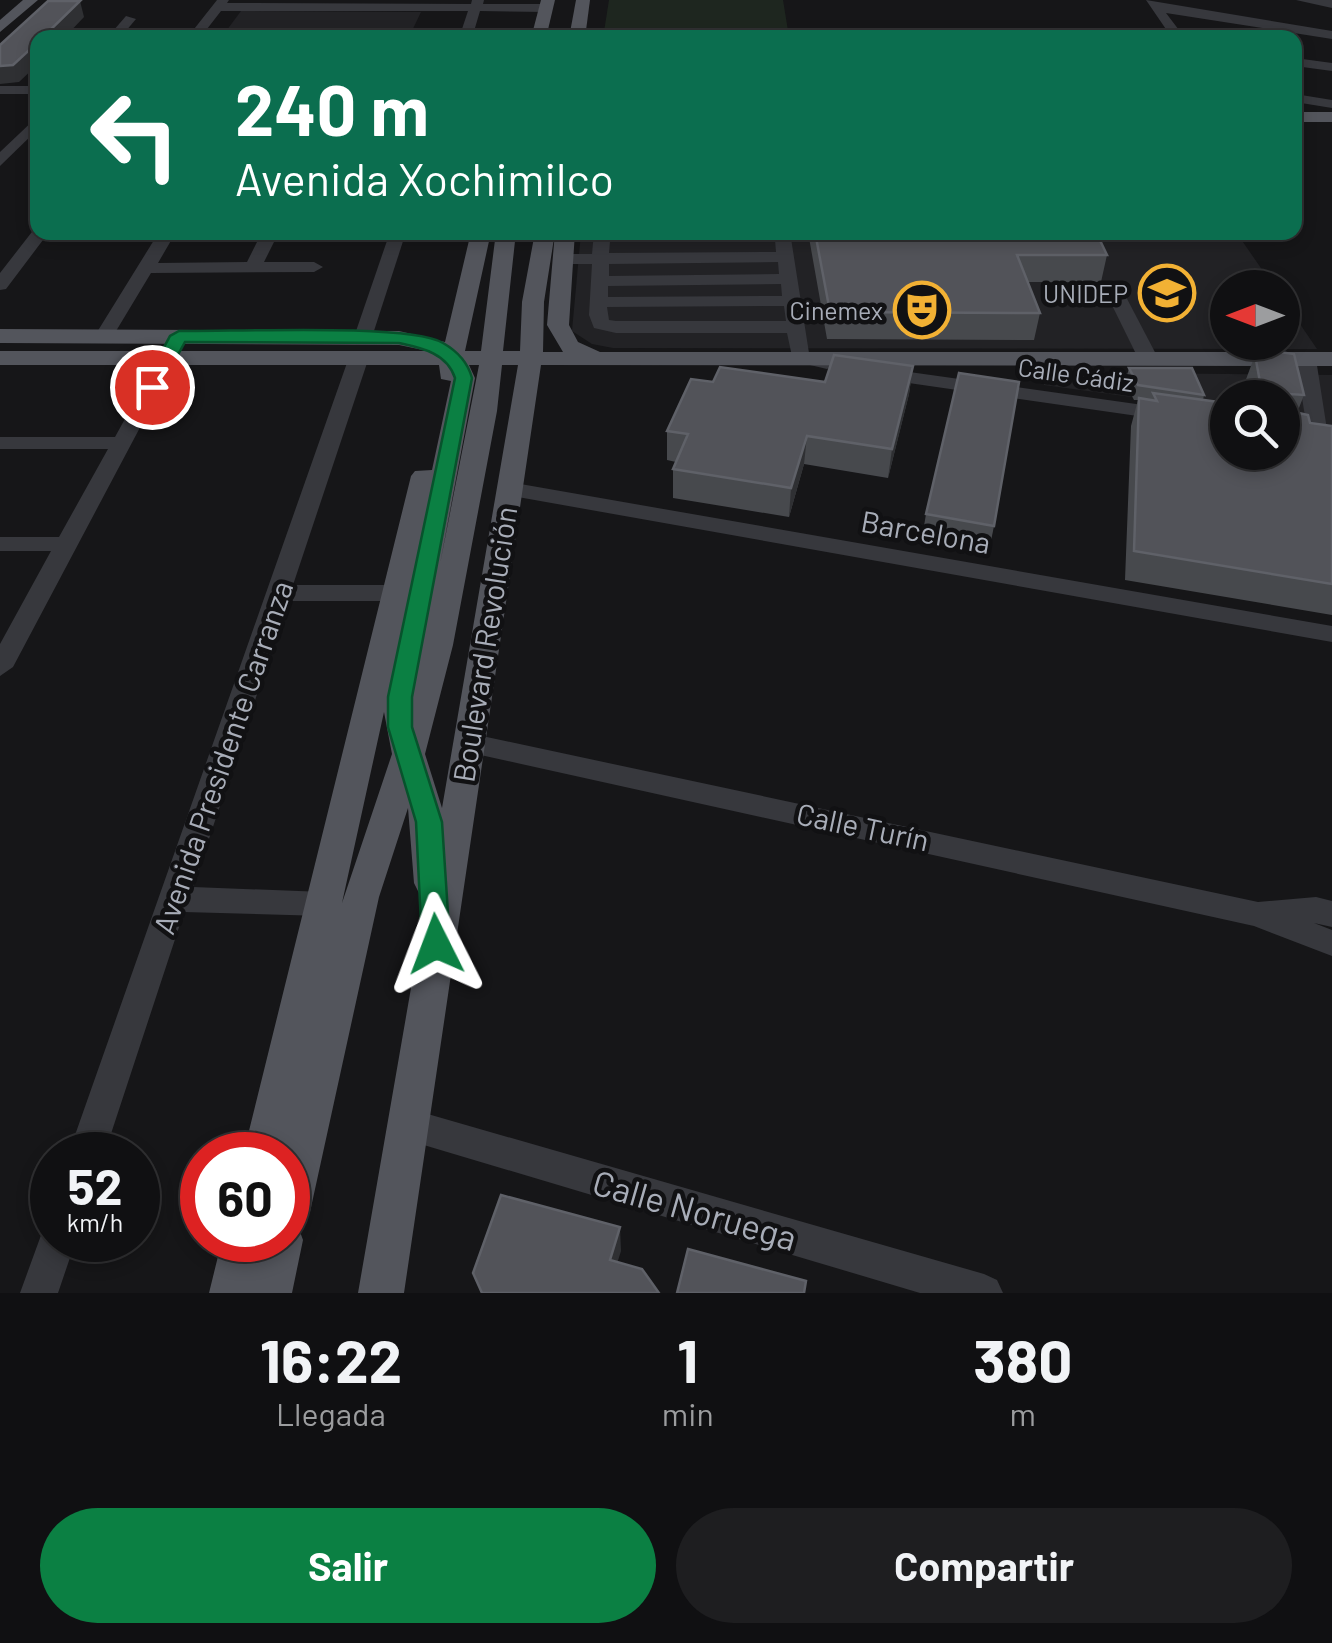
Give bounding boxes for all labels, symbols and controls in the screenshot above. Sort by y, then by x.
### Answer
text: 240 m [235,66,429,150]
icon: left [70,70,200,200]
text: Avenida Xochimilco [235,151,614,205]
school or university icon: UNIDEP [1137,263,1197,323]
north arrow [1210,270,1300,360]
map controls [1210,270,1300,470]
place label: UNIDEP [1043,278,1128,308]
theatre icon: Cinemex [892,280,952,340]
place label: Cinemex [789,295,883,325]
pin [110,345,195,430]
street label: Calle Cádiz [1016,351,1136,397]
icon: arrive [125,360,180,415]
button: search [1210,380,1300,470]
street label: Barcelona [858,502,994,560]
street label: Boulevard Revolución [444,504,524,784]
street label: Avenida Presidente Carranza [145,576,299,938]
street label: Calle Turín [794,794,932,858]
position arrow [384,892,488,996]
speed limit sign: 60 [180,1132,310,1262]
text: 52 [68,1155,122,1215]
street label: Calle Noruega [588,1160,802,1258]
text: km/h [67,1207,123,1237]
text: 16:22 [260,1323,402,1395]
text: 1 [677,1323,698,1395]
text: 380 [973,1323,1072,1395]
text: Llegada [276,1394,386,1432]
text: min [662,1394,714,1432]
text: m [1010,1394,1036,1432]
button: Salir [40,1508,656,1623]
button: Compartir [676,1508,1292,1623]

